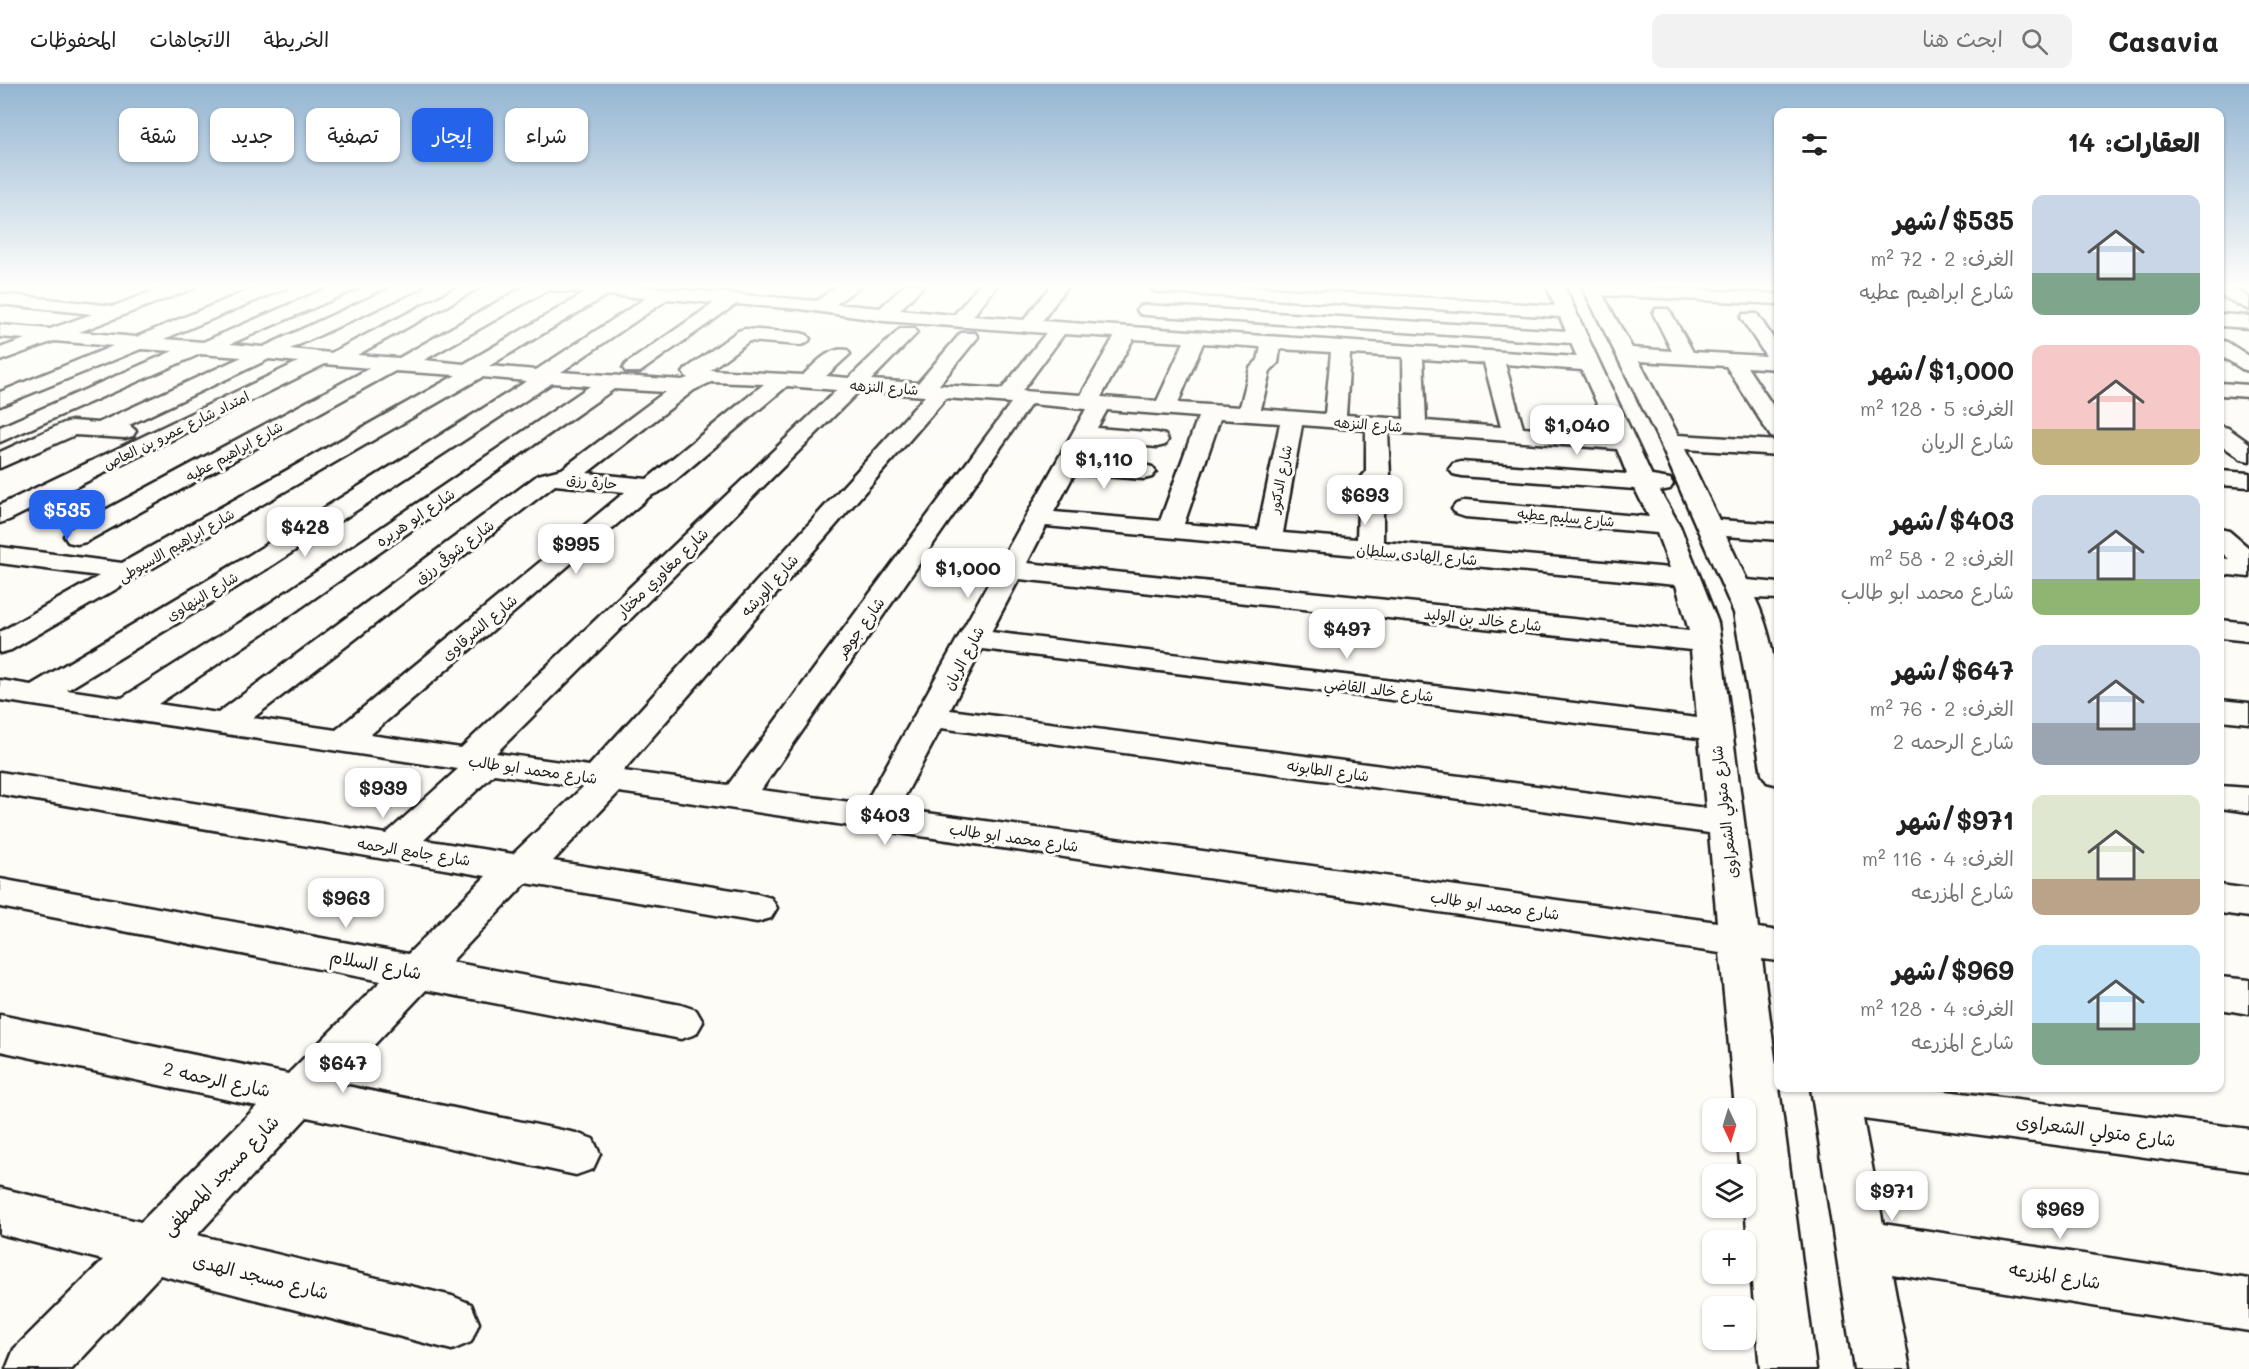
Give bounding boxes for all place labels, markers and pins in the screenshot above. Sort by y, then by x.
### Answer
pin: $1,040 [1528,405,1626,456]
pin: $1,110 [1055,439,1153,490]
pin: $693 [1329,475,1401,526]
pin: $535 [31,490,103,541]
pin: $428 [269,507,341,558]
pin: $995 [540,524,612,575]
pin: $1,000 [919,548,1017,599]
pin: $497 [1311,609,1383,660]
pin: $939 [347,768,419,819]
pin: $403 [849,795,921,846]
pin: $963 [310,878,382,929]
pin: $647 [307,1043,379,1094]
pin: $971 [1856,1171,1928,1222]
pin: $969 [2024,1189,2096,1240]

